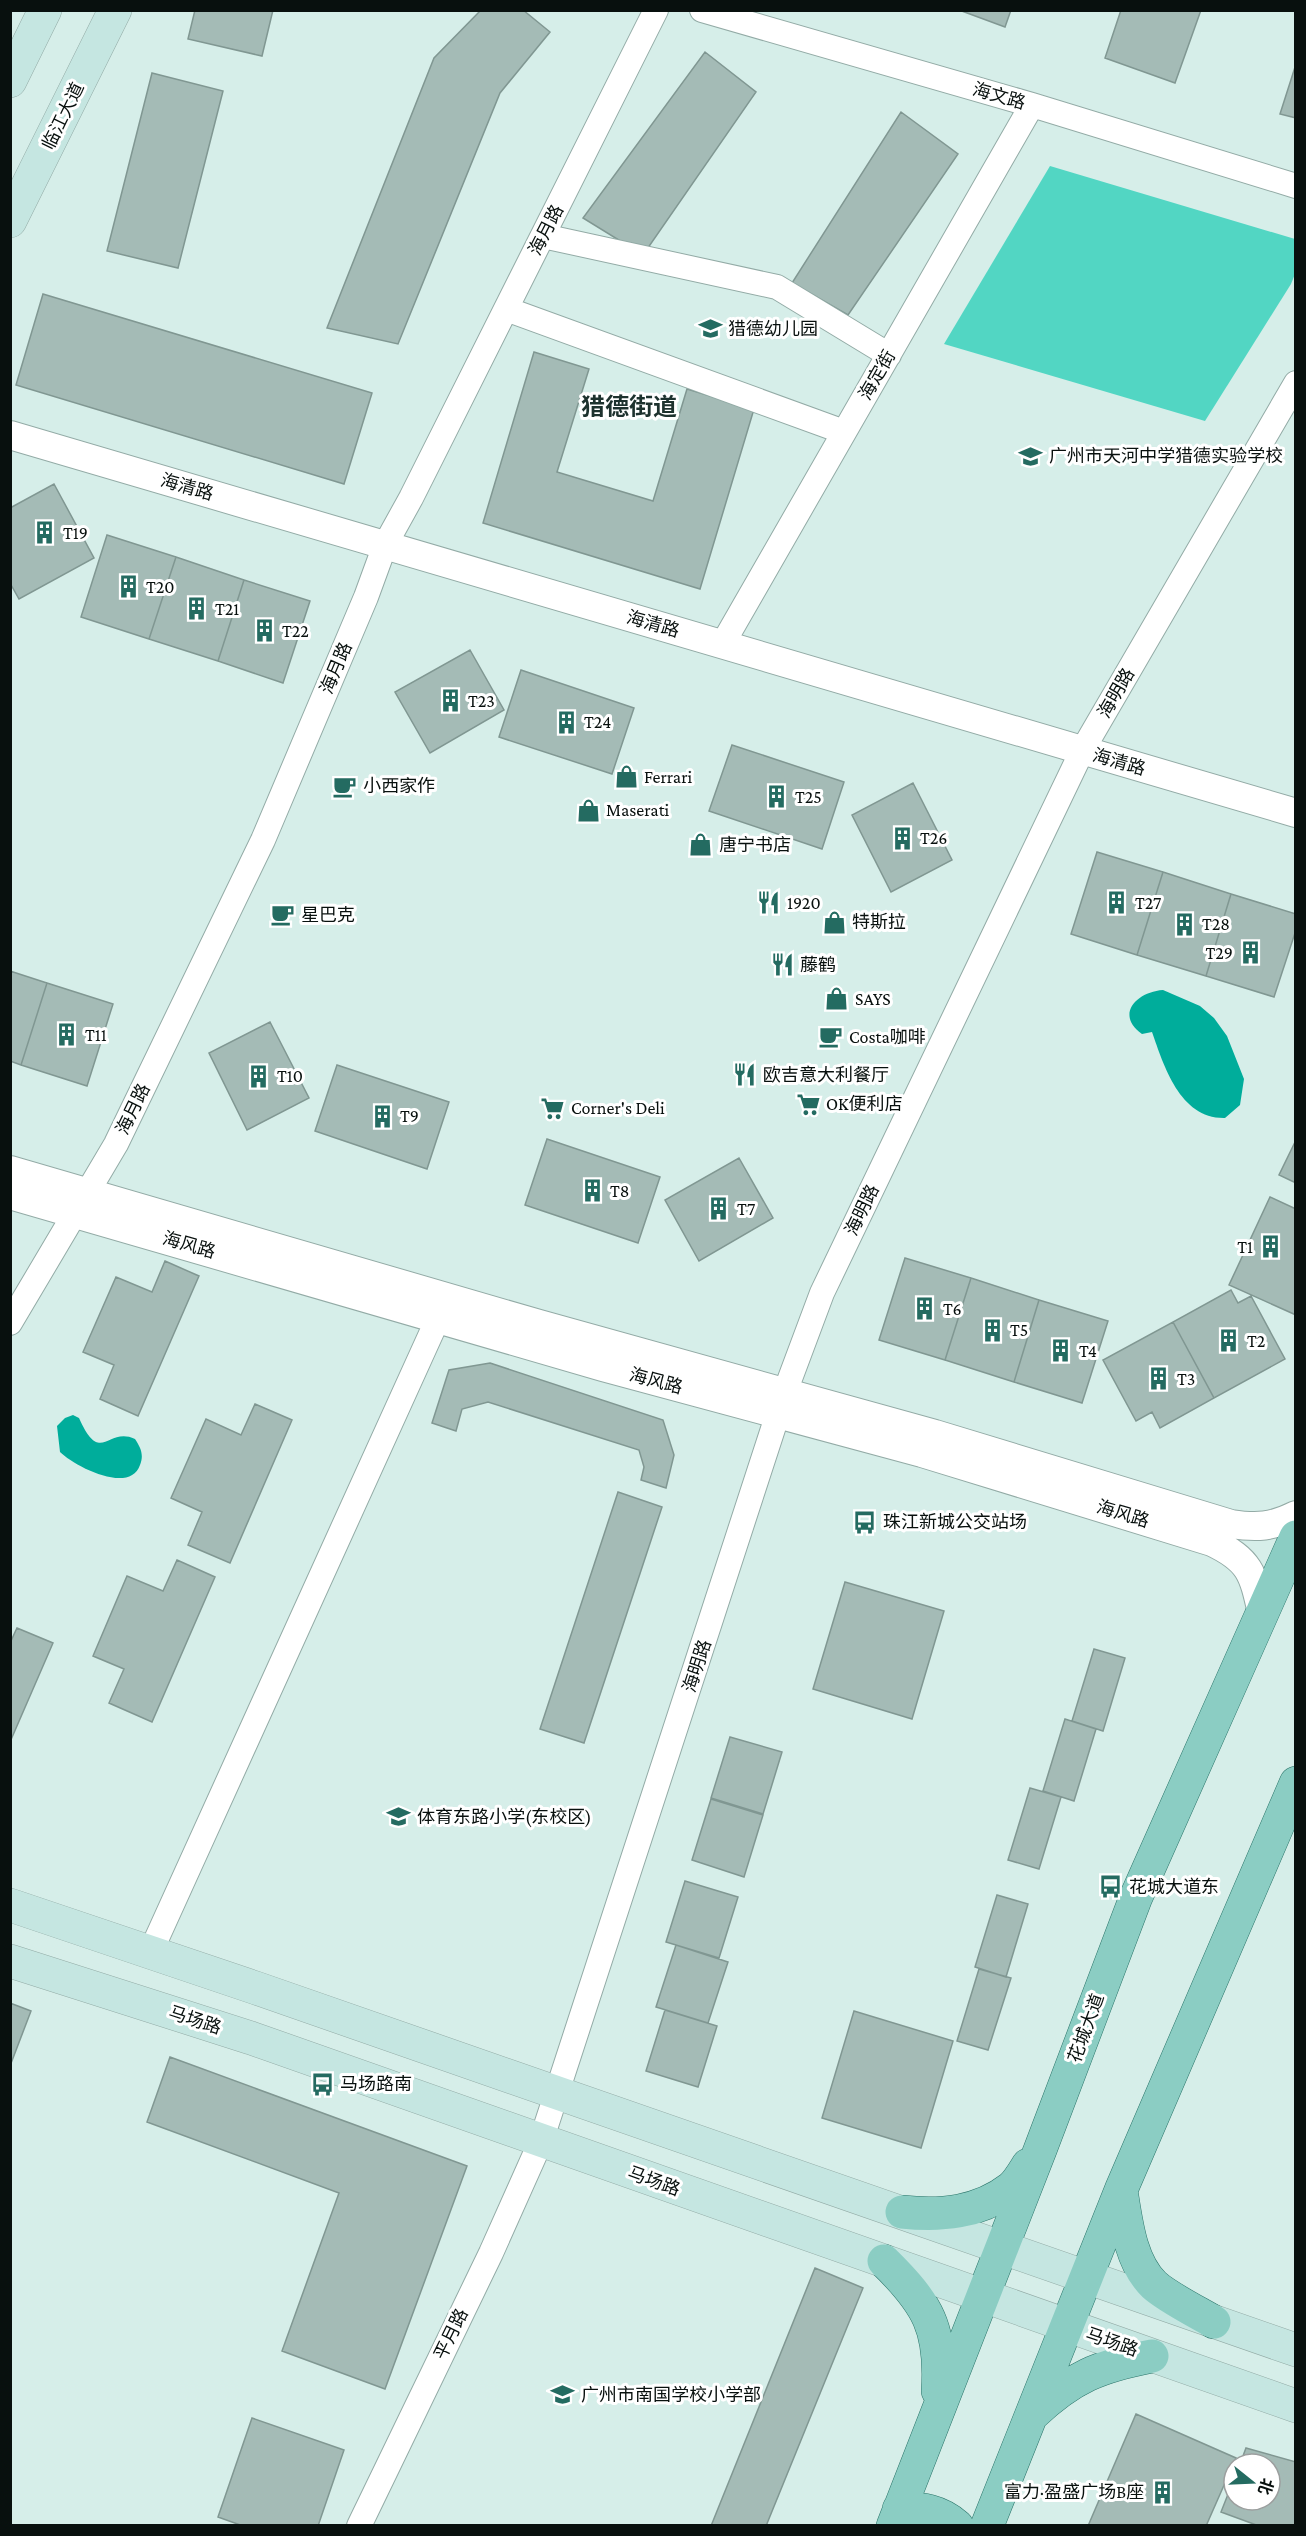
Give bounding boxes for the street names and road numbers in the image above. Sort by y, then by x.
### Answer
street label: 临江大道 [38,79,88,153]
street label: 海文路 [970,79,1028,113]
street label: 海月路 [525,201,567,259]
street label: 海定街 [855,347,899,403]
street label: 海清路 [158,470,216,504]
street label: 海清路 [624,607,682,641]
street label: 海月路 [316,639,356,697]
street label: 海明路 [1094,665,1138,721]
street label: 海清路 [1090,745,1148,779]
street label: 海月路 [112,1080,154,1138]
street label: 海明路 [841,1181,883,1239]
street label: 海风路 [160,1228,218,1262]
street label: 海风路 [627,1364,685,1398]
street label: 海风路 [1094,1497,1152,1531]
street label: 海明路 [679,1637,715,1695]
street label: 花城大道 [1064,1991,1108,2065]
street label: 马场路 [166,2002,224,2038]
street label: 马场路 [625,2162,683,2200]
street label: 平月路 [430,2305,472,2363]
street label: 马场路 [1083,2324,1141,2360]

